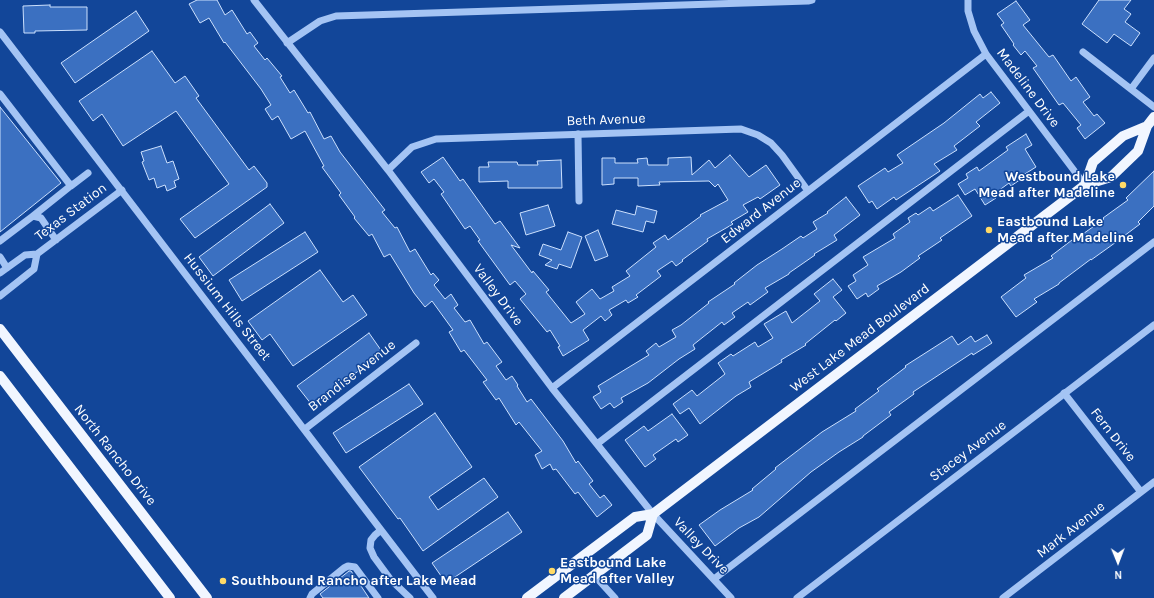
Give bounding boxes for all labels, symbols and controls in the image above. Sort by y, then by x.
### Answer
street label: Madeline Drive [993,45,1063,131]
street label: Beth Avenue [566,110,646,130]
place label: Westbound Lake Mead after Madeline [978,169,1115,202]
street label: Edward Avenue [718,175,804,247]
street label: Texas Station [32,180,110,244]
marker: Westbound Lake Mead after Madeline [1118,180,1128,190]
place label: Eastbound Lake Mead after Madeline [997,214,1134,246]
marker: Eastbound Lake Mead after Madeline [984,225,994,235]
street label: Hussium Hills Street [180,250,274,364]
street label: Valley Drive [469,261,527,329]
street label: West Lake Mead Boulevard [787,280,933,396]
street label: Brandise Avenue [305,337,399,415]
street label: North Rancho Drive [70,401,160,509]
street label: Fern Drive [1087,405,1139,465]
street label: Stacey Avenue [926,417,1010,485]
street label: Mark Avenue [1034,498,1108,562]
street label: Valley Drive [670,514,732,578]
north arrow [1098,542,1138,582]
place label: Eastbound Lake Mead after Valley [560,555,674,588]
marker: Eastbound Lake Mead after Valley [547,566,557,576]
text: N [1114,568,1122,581]
place label: Southbound Rancho after Lake Mead [231,573,477,589]
marker: Southbound Rancho after Lake Mead [218,576,228,586]

